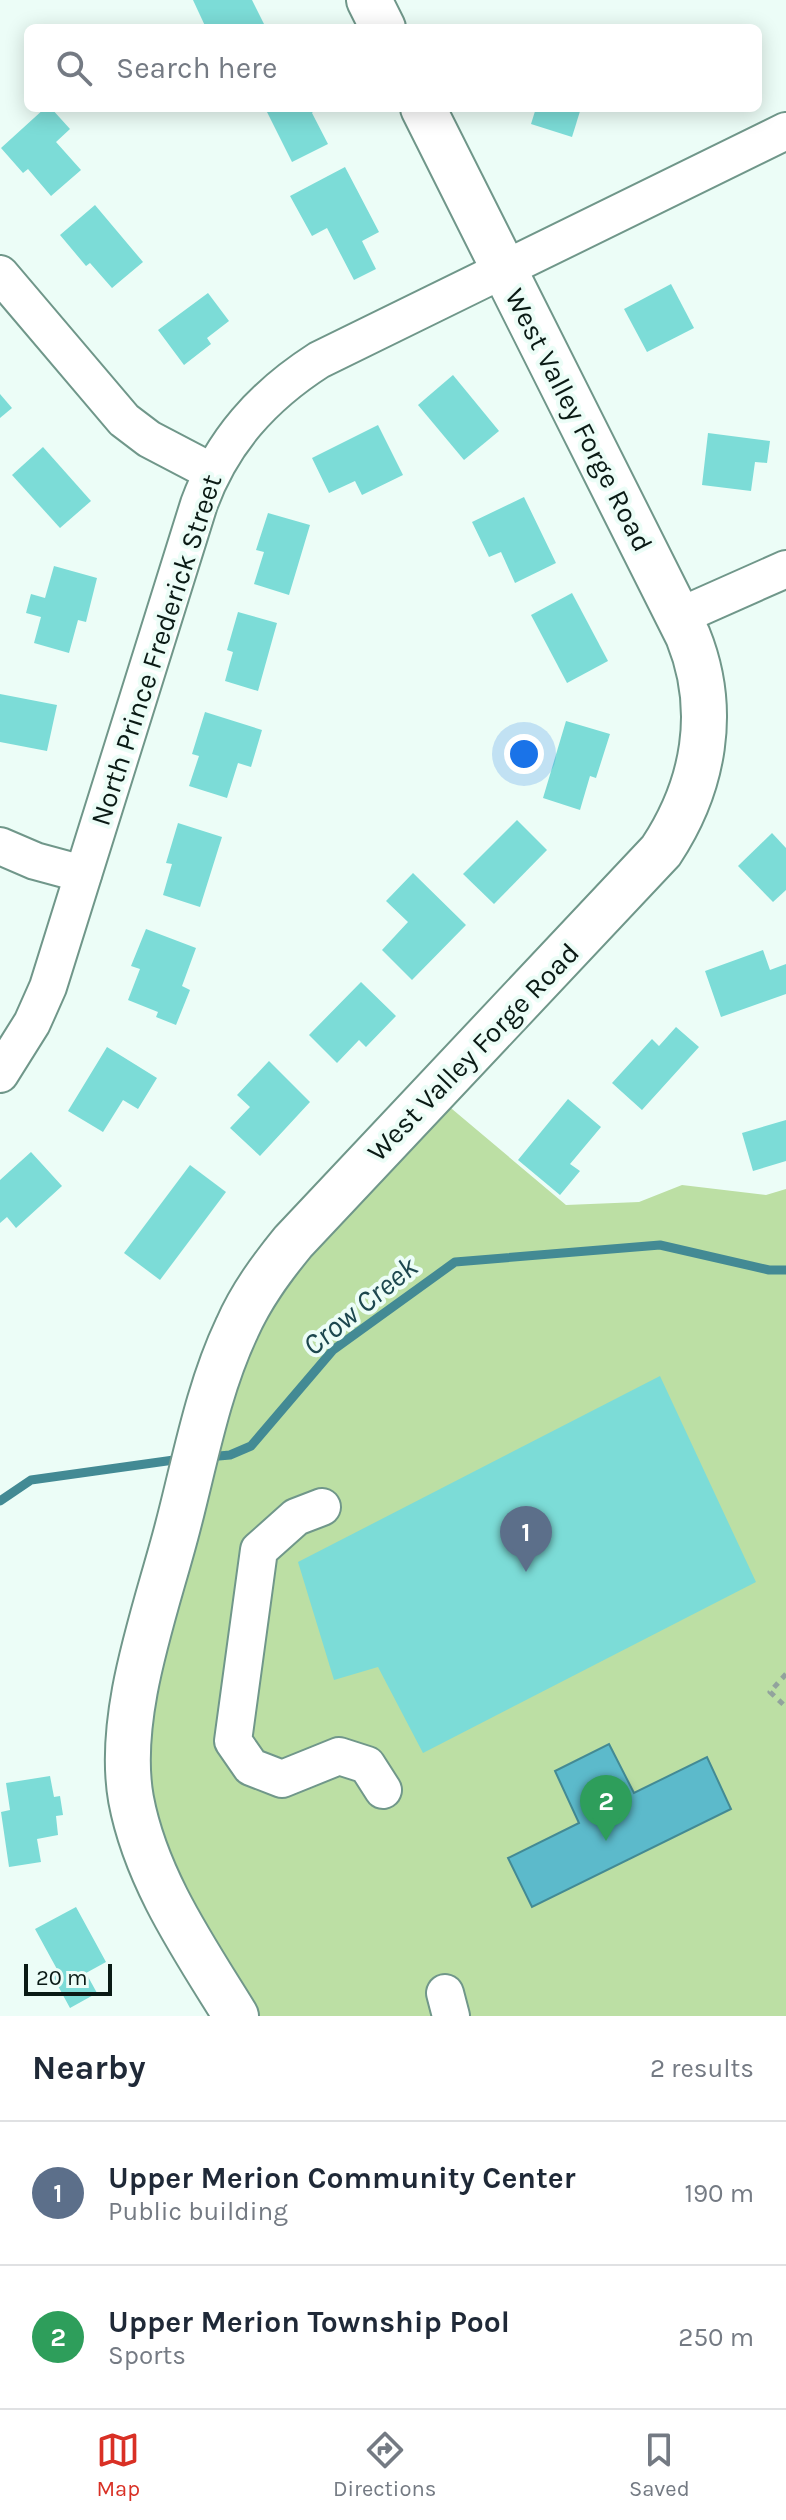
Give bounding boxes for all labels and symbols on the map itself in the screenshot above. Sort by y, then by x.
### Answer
street label: West Valley Forge Road [498,283,660,557]
street label: North Prince Frederick Street [84,470,228,830]
your location [504,734,544,774]
street label: West Valley Forge Road [360,936,586,1168]
water label: Crow Creek [295,1248,425,1363]
pin: 1 [500,1506,552,1572]
pin: 2 [580,1775,632,1841]
scale bar [24,1960,112,1996]

